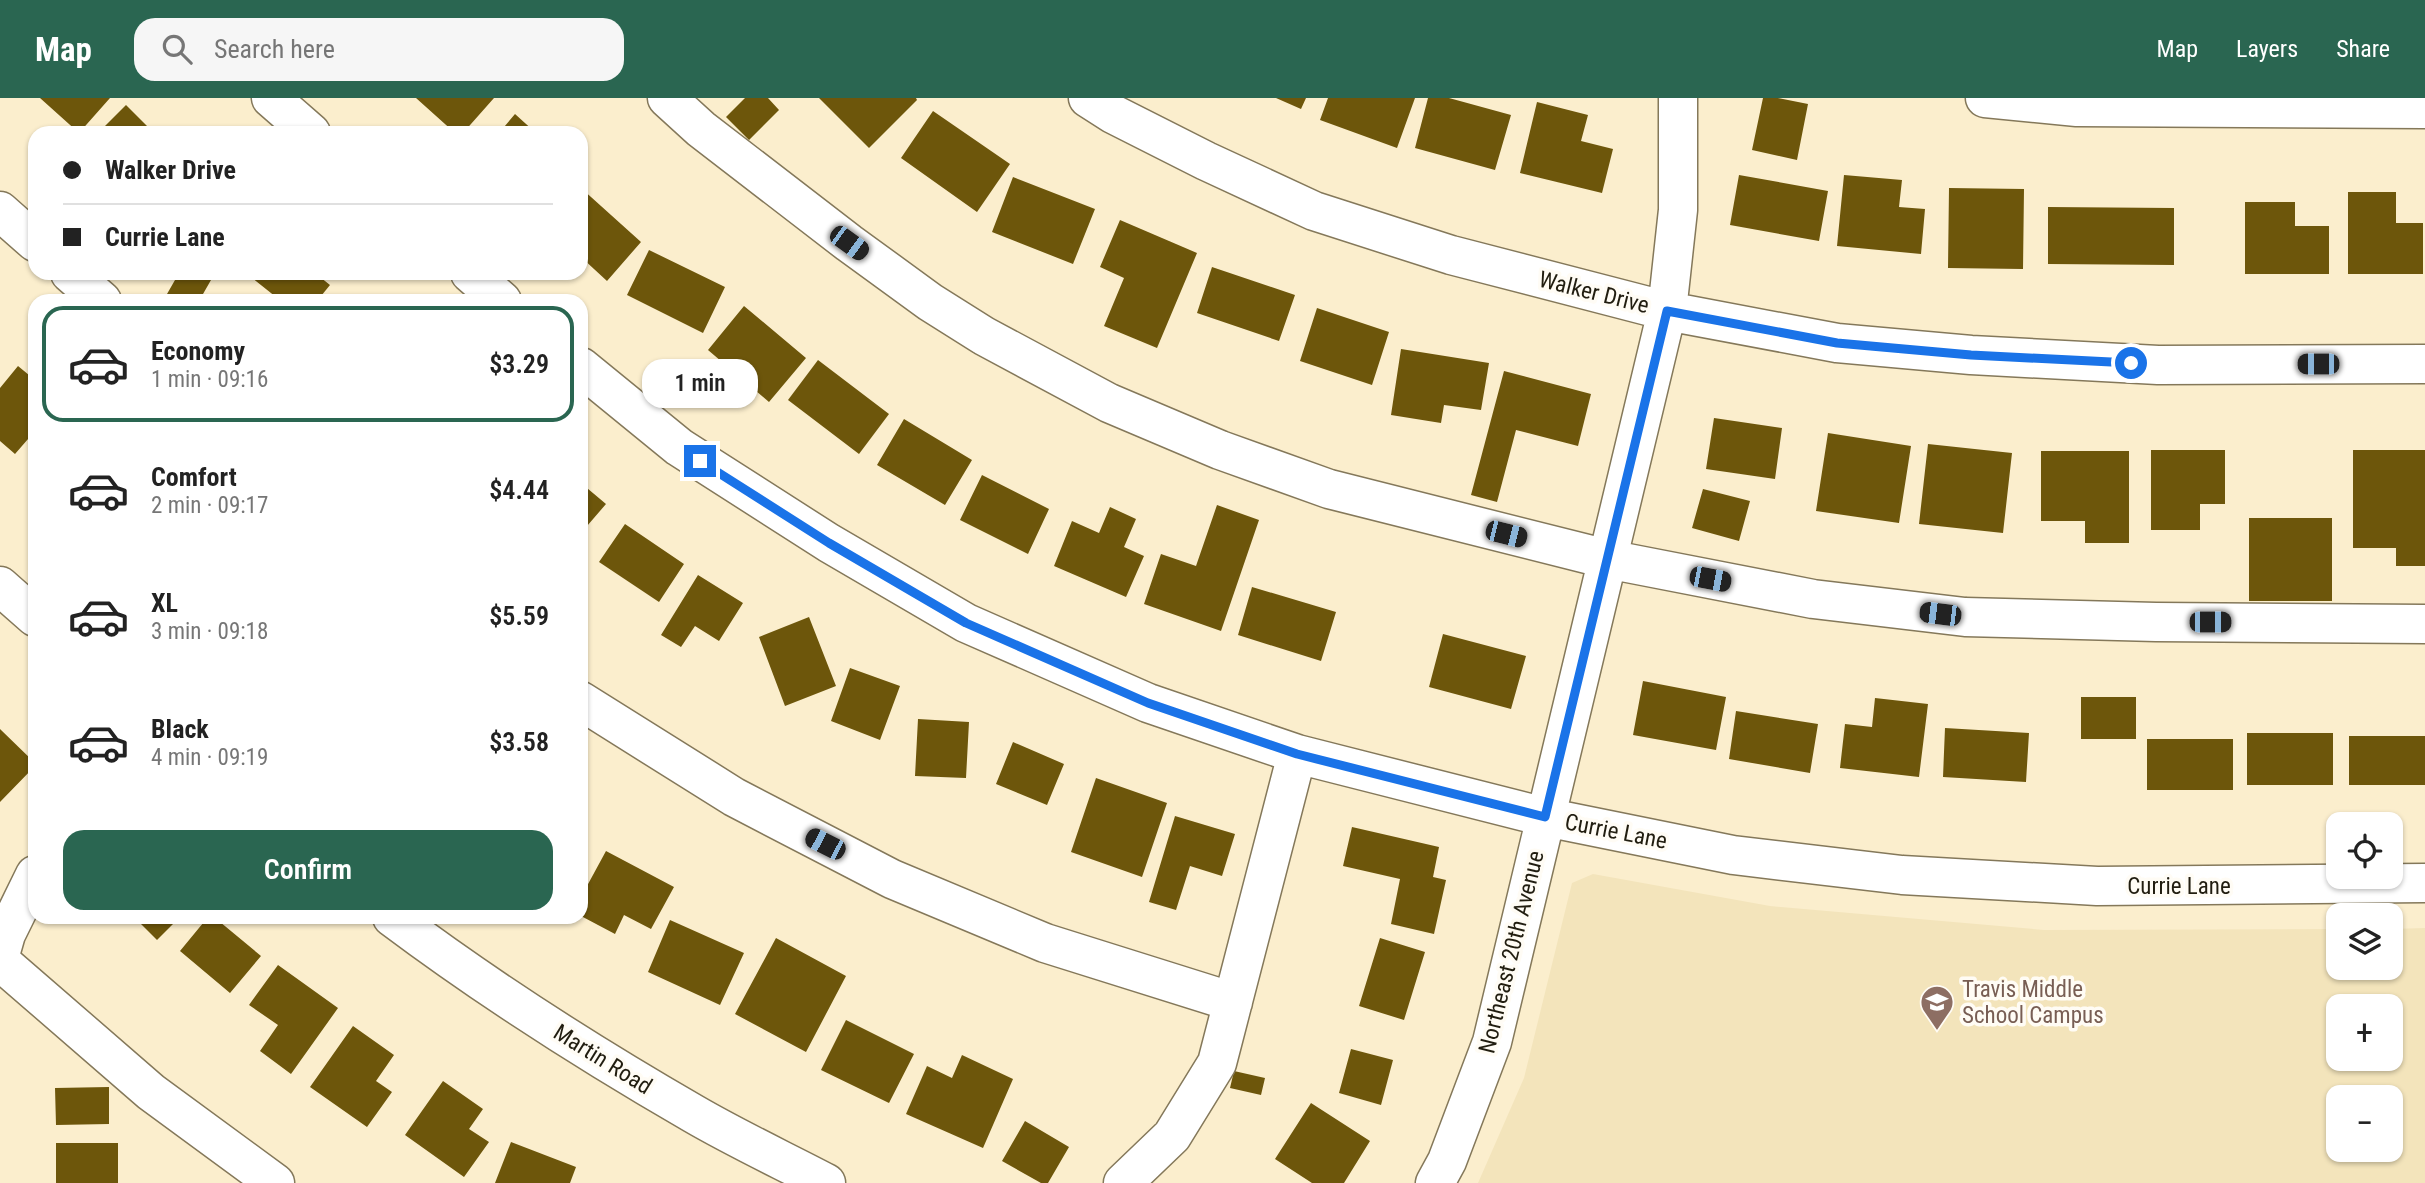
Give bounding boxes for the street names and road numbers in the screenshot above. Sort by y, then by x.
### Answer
street label: Walker Drive [1536,266,1652,319]
street label: Currie Lane [1563,808,1669,855]
street label: Northeast 20th Avenue [1473,848,1550,1056]
street label: Currie Lane [2127,873,2231,900]
street label: Martin Road [549,1019,657,1100]

